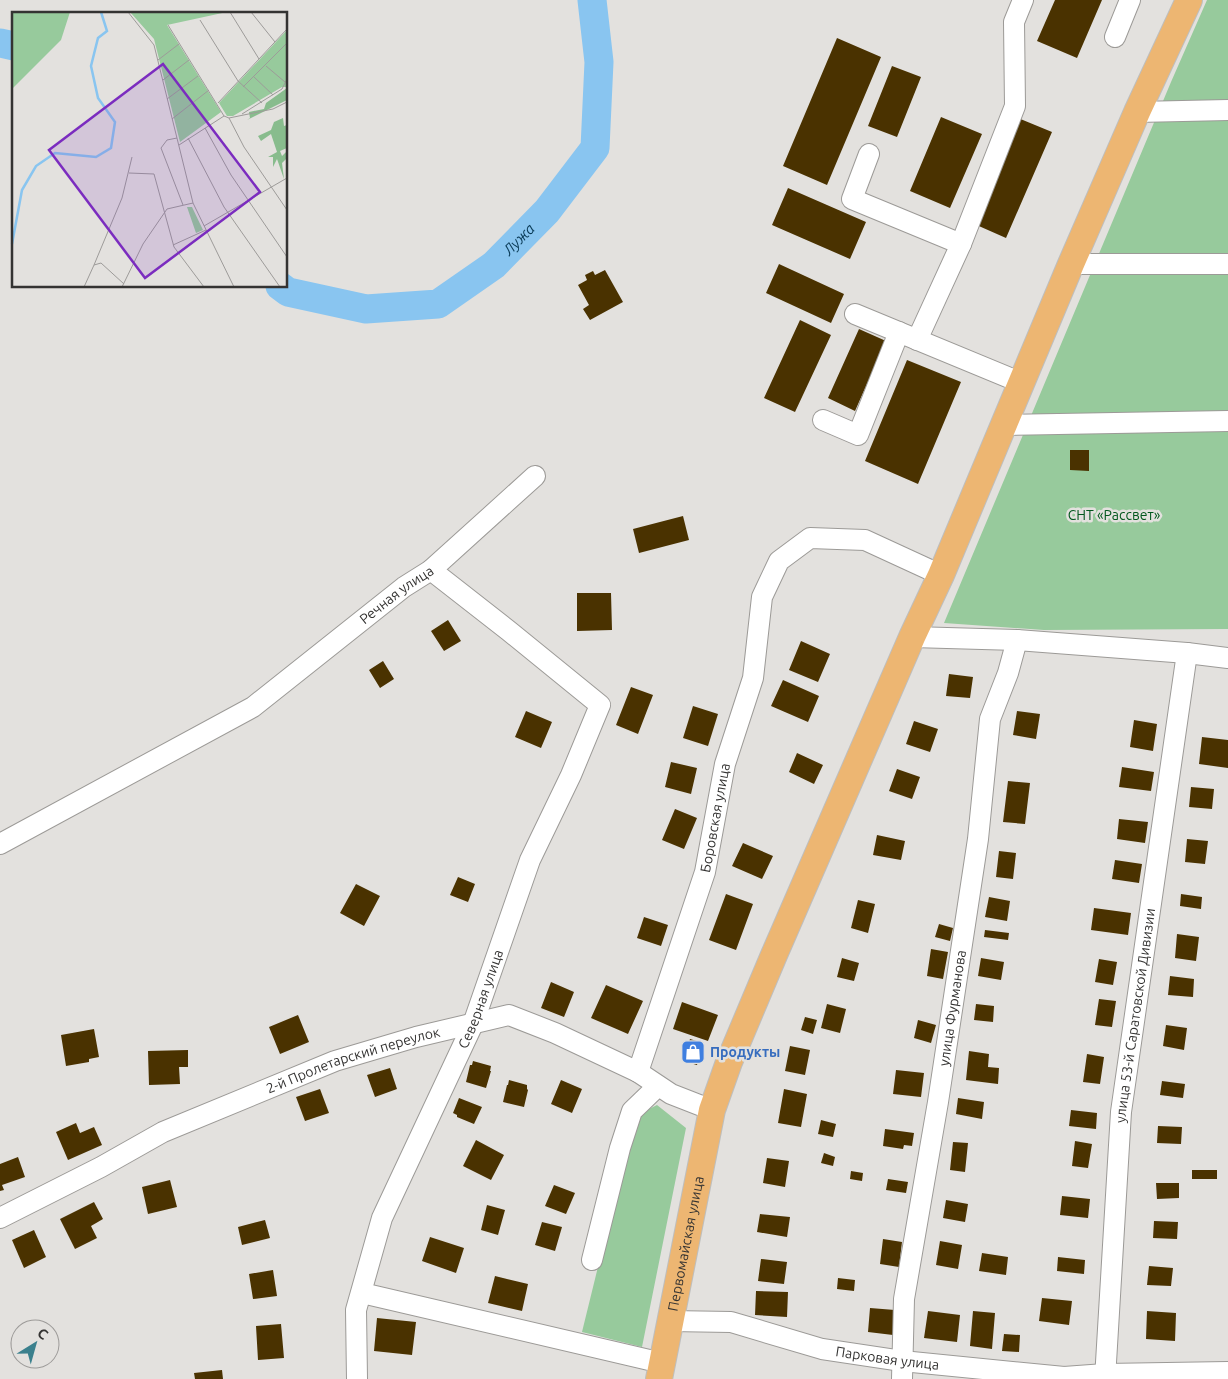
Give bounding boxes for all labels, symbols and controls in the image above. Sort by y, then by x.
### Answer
inset map [12,12,288,288]
water label: Лужа [499,220,538,259]
park label: СНТ «Рассвет» [1068,507,1161,523]
street label: Речная улица [356,563,436,627]
street label: Боровская улица [697,762,733,874]
street label: улица 53-й Саратовской Дивизии [1112,907,1158,1123]
street label: Северная улица [455,947,506,1051]
street label: улица Фурманова [936,949,969,1067]
street label: 2-й Пролетарский переулок [264,1024,442,1097]
shop icon: Продукты [680,1039,706,1065]
place label: Продукты [710,1044,780,1060]
street label: Первомайская улица [665,1175,707,1312]
north arrow [10,1319,60,1369]
text: С [34,1325,51,1343]
street label: Парковая улица [835,1343,940,1373]

